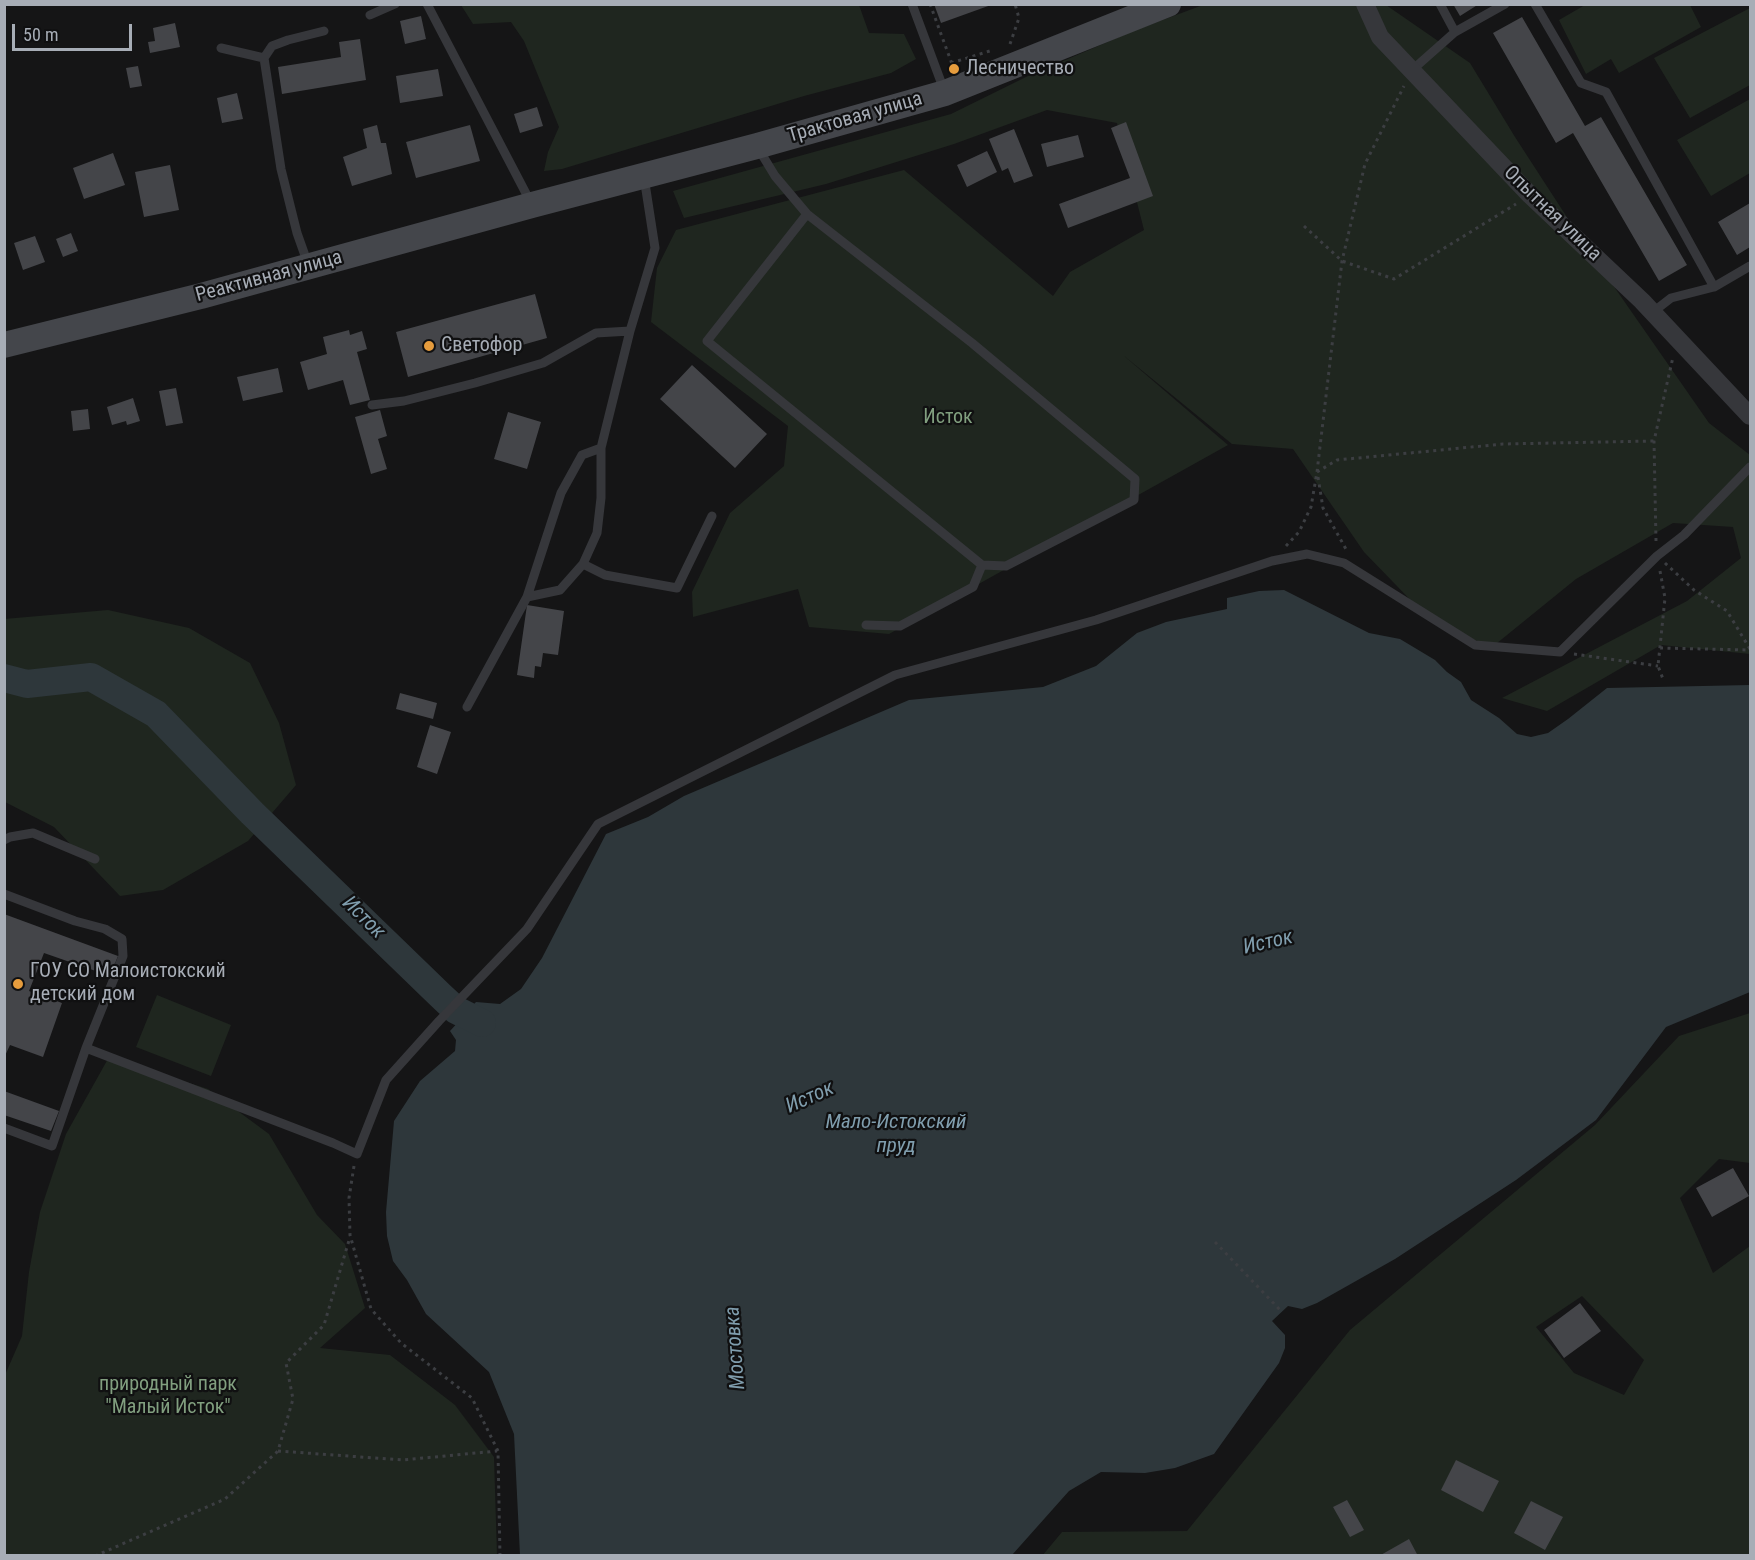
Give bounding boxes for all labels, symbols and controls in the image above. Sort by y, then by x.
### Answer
scale bar [15,12,135,50]
text: 50 m [23,24,58,45]
place label: Лесничество [966,57,1074,81]
marker: Лесничество [947,62,961,76]
street label: Трактовая улица [785,87,925,149]
street label: Опытная улица [1498,161,1606,267]
street label: Реактивная улица [193,246,345,308]
place label: Светофор [441,334,522,358]
marker: Светофор [422,339,436,353]
park label: Исток [923,406,973,430]
water label: Исток [336,891,390,945]
water label: Исток [1241,925,1295,961]
place label: ГОУ СО Малоистокский детский дом [30,960,226,1007]
marker: ГОУ СО Малоистокский детский дом [11,977,25,991]
water label: Исток [782,1076,838,1120]
water label: Мало-Истокский пруд [826,1110,966,1160]
water label: Мостовка [721,1306,751,1390]
park label: природный парк "Малый Исток" [99,1373,237,1420]

